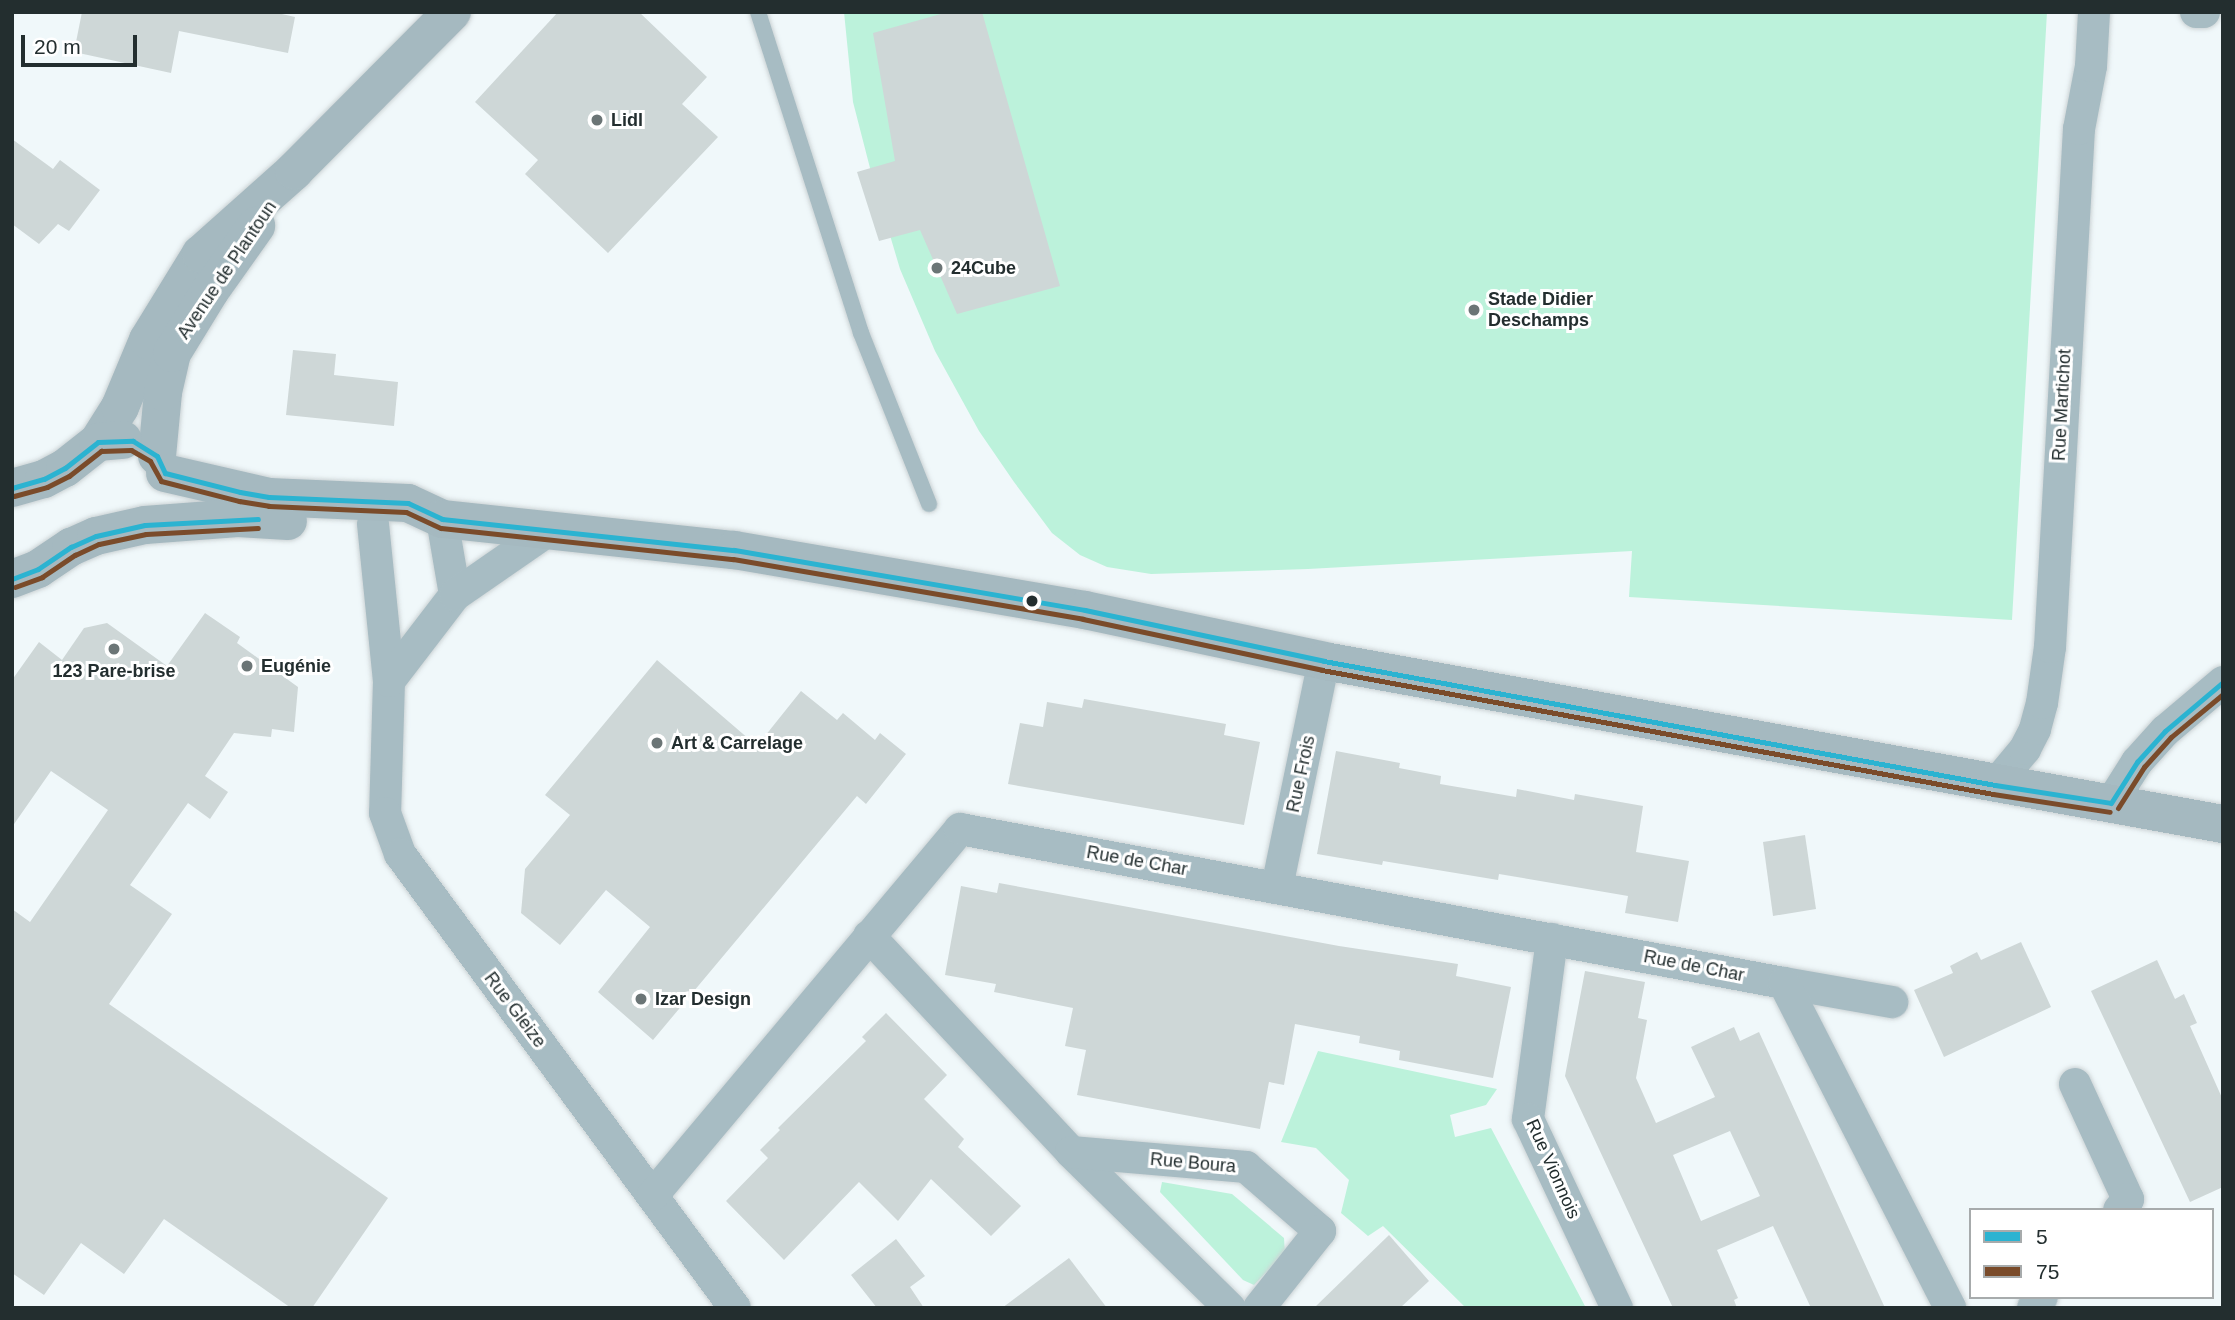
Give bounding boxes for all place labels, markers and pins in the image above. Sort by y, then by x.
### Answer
place label: Lidl [611,109,643,131]
marker: Lidl [589,112,605,128]
place label: 24Cube [951,257,1016,279]
marker: 24Cube [929,260,945,276]
place label: Stade Didier Deschamps [1488,289,1593,332]
marker: Stade Didier Deschamps [1466,302,1482,318]
unlabelled marker [1025,594,1039,608]
marker: 123 Pare-brise [106,641,122,657]
place label: Eugénie [261,655,331,677]
marker: Eugénie [239,658,255,674]
place label: 123 Pare-brise [52,660,176,682]
place label: Art & Carrelage [671,732,803,754]
marker: Art & Carrelage [649,735,665,751]
place label: Izar Design [655,988,751,1010]
marker: Izar Design [633,991,649,1007]

